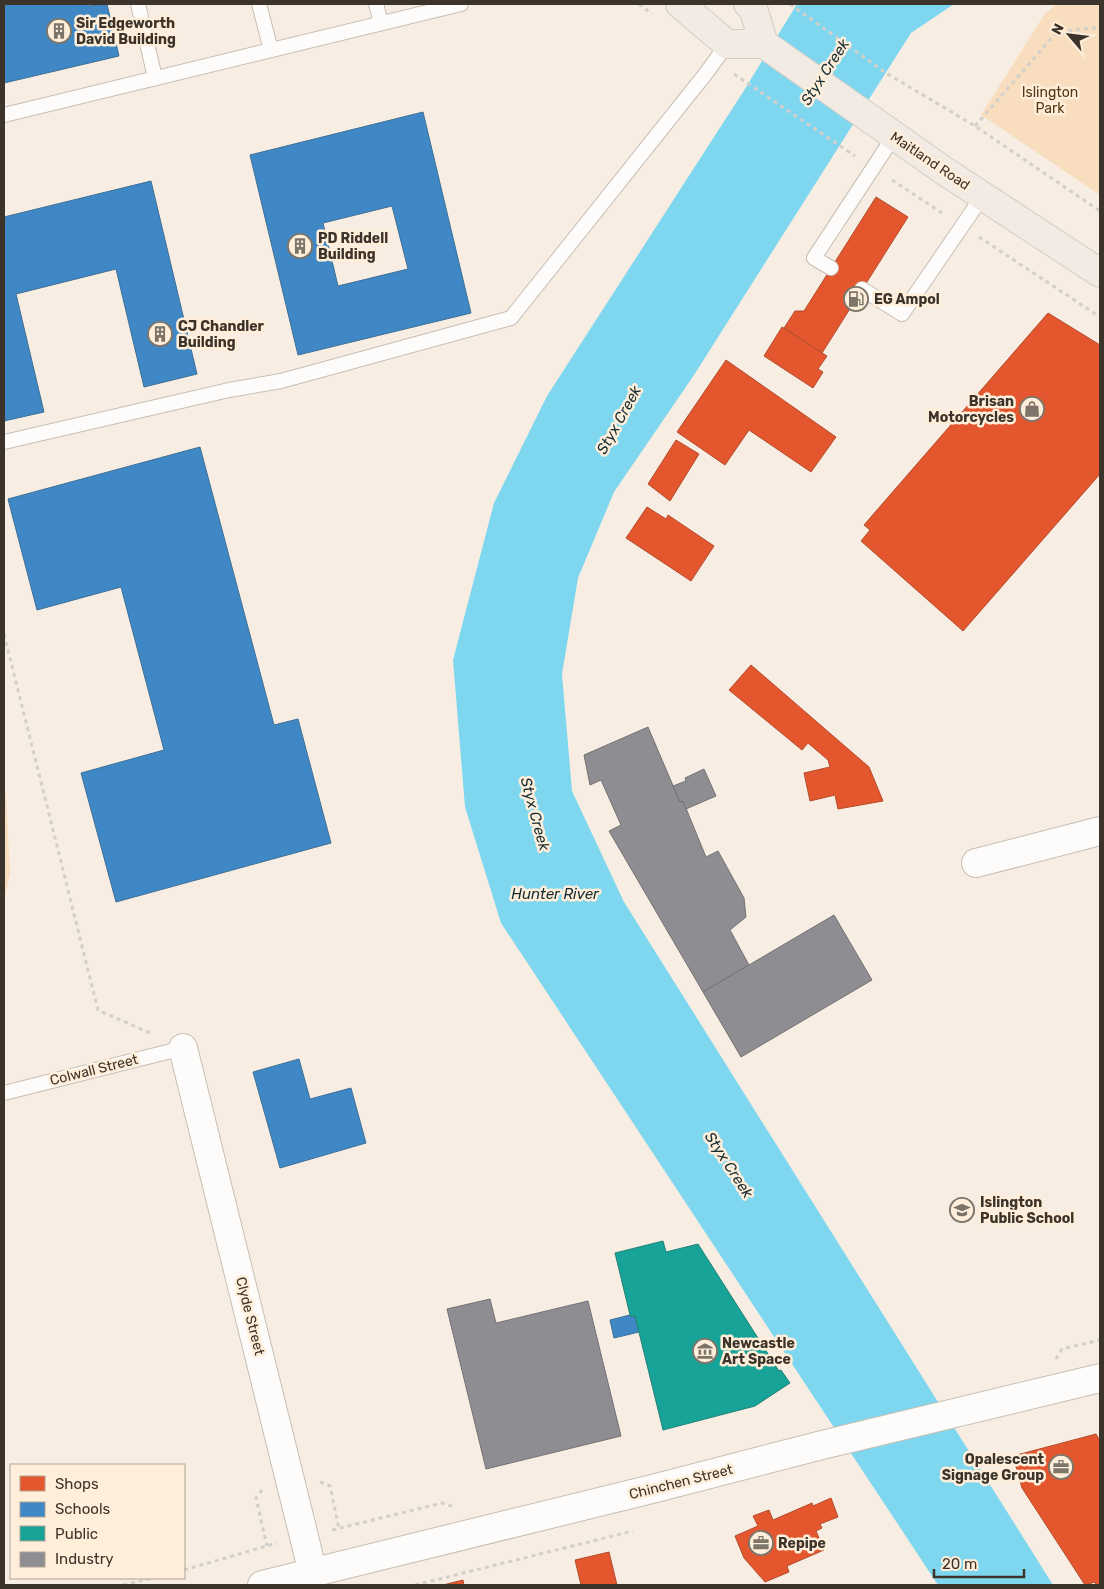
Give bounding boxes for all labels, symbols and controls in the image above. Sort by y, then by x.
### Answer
north arrow [1044,10,1094,60]
place label: Sir Edgeworth David Building [76,15,176,48]
building icon: Sir Edgeworth David Building [46,18,72,44]
text: N [1048,21,1068,38]
water label: Styx Creek [797,35,853,108]
park label: Islington Park [1022,84,1078,117]
street label: Maitland Road [887,128,973,194]
place label: PD Riddell Building [318,230,388,263]
building icon: PD Riddell Building [287,233,313,259]
fuel station icon: EG Ampol [843,286,869,312]
place label: EG Ampol [874,291,940,308]
place label: CJ Chandler Building [178,318,265,351]
building icon: CJ Chandler Building [147,321,173,347]
water label: Styx Creek [593,382,645,457]
place label: Brisan Motorcycles [928,393,1014,426]
shop icon: Brisan Motorcycles [1019,396,1045,422]
water label: Styx Creek [517,775,554,853]
water label: Hunter River [511,885,600,903]
street label: Colwall Street [48,1051,140,1089]
water label: Styx Creek [701,1129,757,1202]
place label: Islington Public School [980,1194,1074,1227]
school or university icon: Islington Public School [949,1197,975,1223]
street label: Clyde Street [232,1275,268,1358]
place label: Newcastle Art Space [722,1335,795,1368]
museum icon: Newcastle Art Space [692,1338,718,1364]
place label: Opalescent Signage Group [942,1451,1044,1484]
office icon: Opalescent Signage Group [1048,1454,1074,1480]
street label: Chinchen Street [627,1461,735,1503]
legend [10,1464,185,1579]
text: Shops [55,1475,99,1493]
text: Schools [55,1500,111,1518]
text: Public [55,1525,98,1543]
office icon: Repipe [748,1530,774,1556]
place label: Repipe [778,1535,826,1552]
scale bar [934,1546,1024,1578]
text: Industry [55,1550,114,1568]
text: 20 m [942,1555,977,1573]

